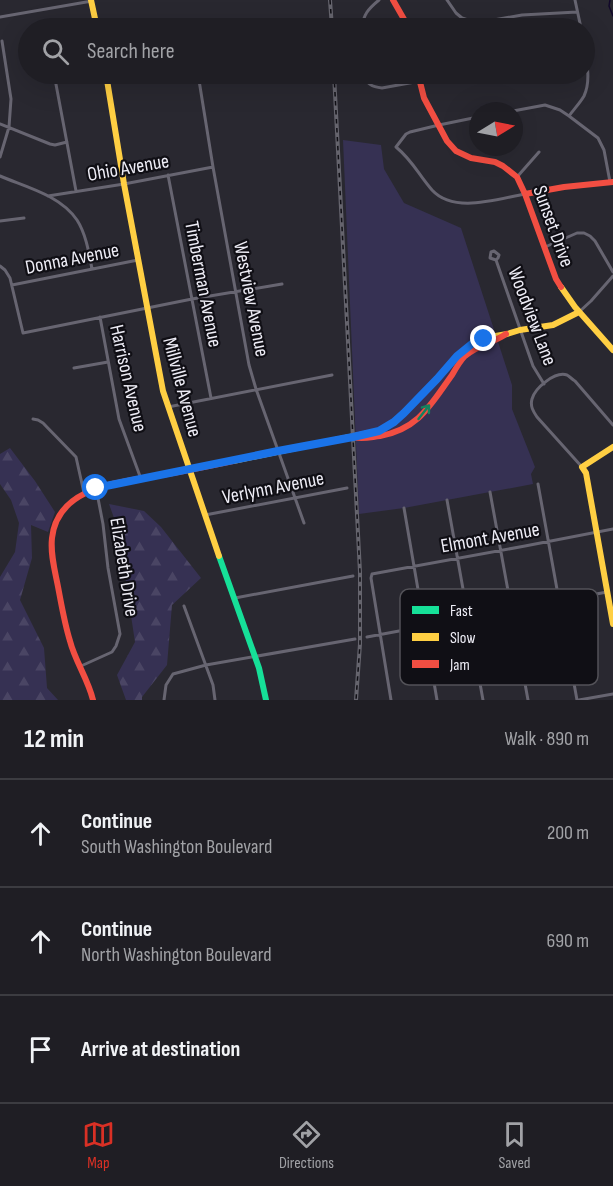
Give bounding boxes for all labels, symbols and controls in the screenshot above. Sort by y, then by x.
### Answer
search box [18,18,595,84]
icon: search [39,35,72,68]
text: Search here [87,38,174,65]
north arrow [469,102,523,156]
street label: Ohio Avenue [85,149,171,187]
street label: Sunset Drive [527,182,579,270]
street label: Timberman Avenue [179,219,227,349]
street label: Donna Avenue [23,238,121,280]
street label: Westview Avenue [228,240,274,359]
street label: Woodview Lane [502,264,562,369]
street label: Harrison Avenue [104,322,152,434]
route end [470,325,496,351]
street label: Millville Avenue [157,335,207,440]
one-way arrow [418,404,431,420]
street label: Verlynn Avenue [220,466,326,510]
route start [82,474,108,500]
street label: Elizabeth Drive [104,516,144,618]
street label: Elmont Avenue [439,517,541,558]
legend [400,589,598,685]
text: Fast [450,602,473,621]
text: Slow [450,629,475,648]
text: Jam [449,656,470,675]
text: 12 min [24,724,84,755]
text: Walk · 890 m [505,727,589,751]
text: Continue [81,808,152,835]
icon: ahead [24,817,57,850]
text: 200 m [547,821,589,845]
text: South Washington Boulevard [81,835,272,859]
text: Continue [81,916,152,943]
icon: ahead [24,925,57,958]
text: 690 m [547,929,589,953]
text: North Washington Boulevard [81,943,271,967]
icon: arrive [24,1033,57,1066]
text: Arrive at destination [81,1036,240,1063]
tab: Map [82,1118,115,1173]
tab: Directions [279,1118,334,1173]
tab: Saved [498,1118,531,1173]

